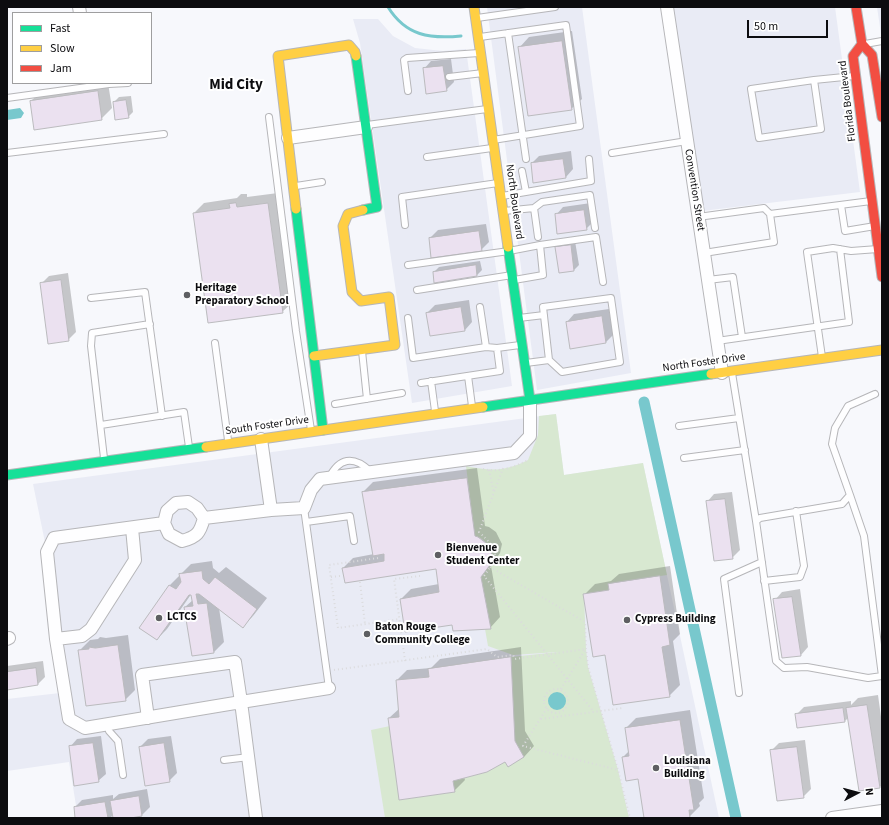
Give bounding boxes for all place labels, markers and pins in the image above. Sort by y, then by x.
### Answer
place label: Heritage Preparatory School [195,282,289,308]
marker: Heritage Preparatory School [182,290,192,300]
place label: Bienvenue Student Center [446,542,519,568]
marker: Bienvenue Student Center [433,550,443,560]
place label: LCTCS [167,611,197,625]
marker: LCTCS [154,613,164,623]
place label: Cypress Building [635,613,716,627]
marker: Cypress Building [622,615,632,625]
place label: Baton Rouge Community College [375,621,470,647]
marker: Baton Rouge Community College [362,629,372,639]
place label: Louisiana Building [664,755,711,781]
marker: Louisiana Building [651,763,661,773]

